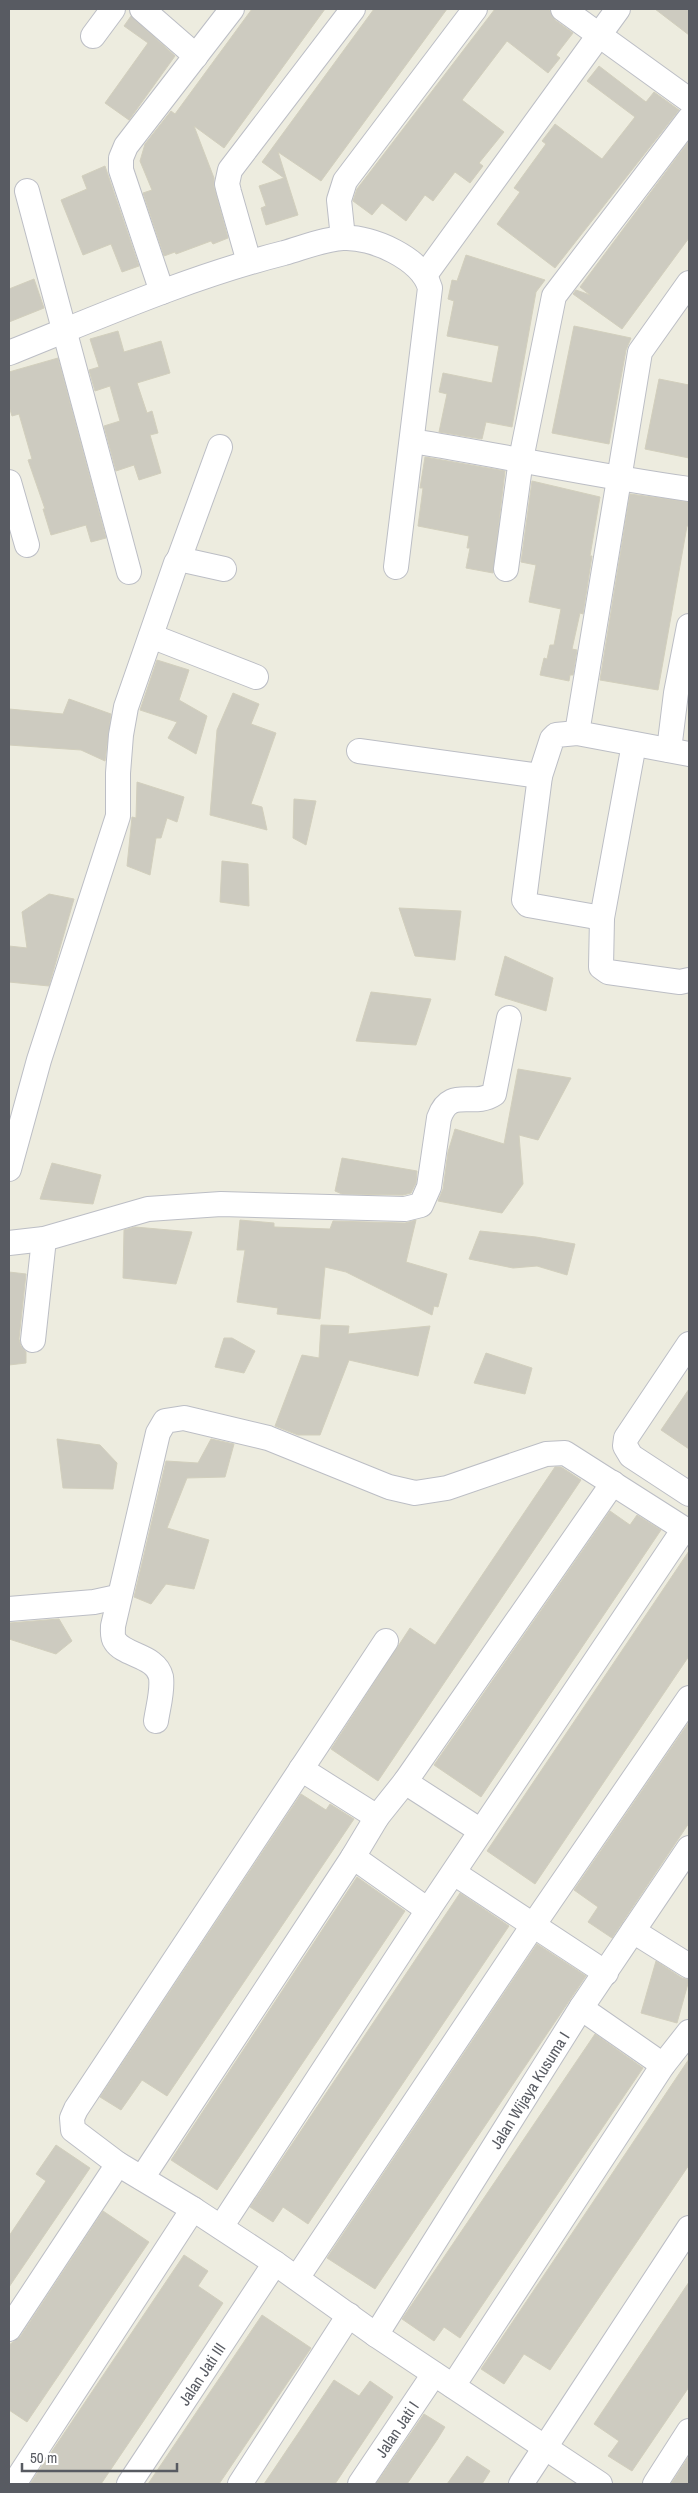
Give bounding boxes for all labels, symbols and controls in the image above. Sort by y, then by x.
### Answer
street label: Jalan Wijaya Kusuma I [485,2027,574,2153]
street label: Jalan Jati III [173,2338,230,2409]
street label: Jalan Jati I [370,2397,424,2462]
scale bar [22,2440,178,2472]
text: 50 m [30,2447,57,2468]

